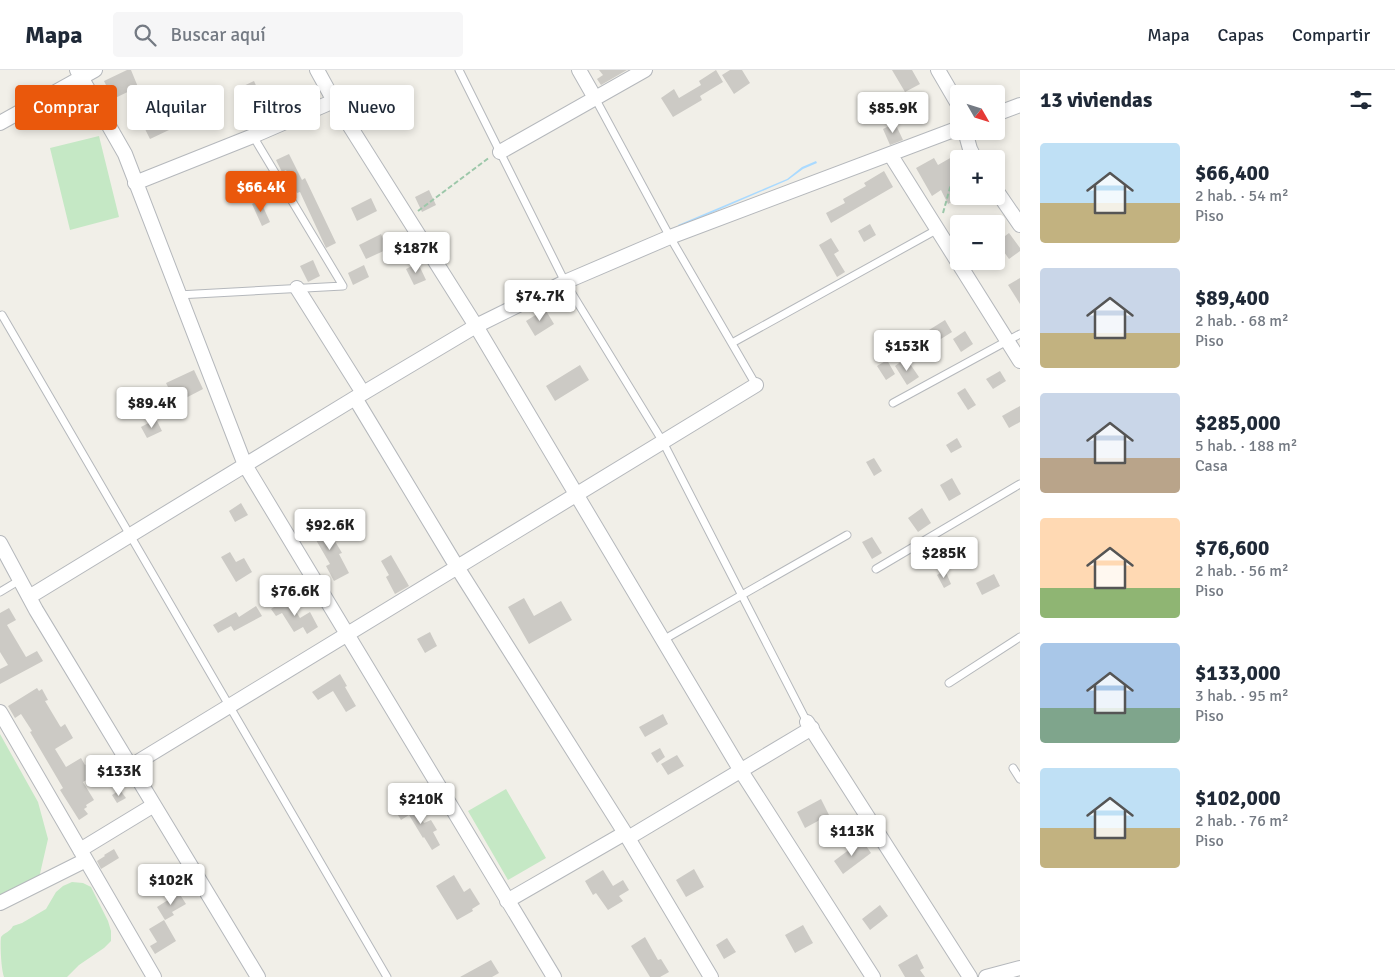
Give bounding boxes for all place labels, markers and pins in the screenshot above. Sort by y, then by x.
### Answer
pin: $85.9K [852,92,934,134]
pin: $66.4K [220,170,302,213]
pin: $187K [381,232,451,274]
pin: $74.7K [499,280,581,322]
pin: $153K [872,330,942,372]
pin: $89.4K [111,386,193,429]
pin: $92.6K [289,508,371,551]
pin: $285K [909,536,979,579]
pin: $76.6K [254,574,336,617]
pin: $133K [84,754,154,797]
pin: $210K [386,782,456,825]
pin: $113K [817,814,887,857]
pin: $102K [136,864,206,906]

